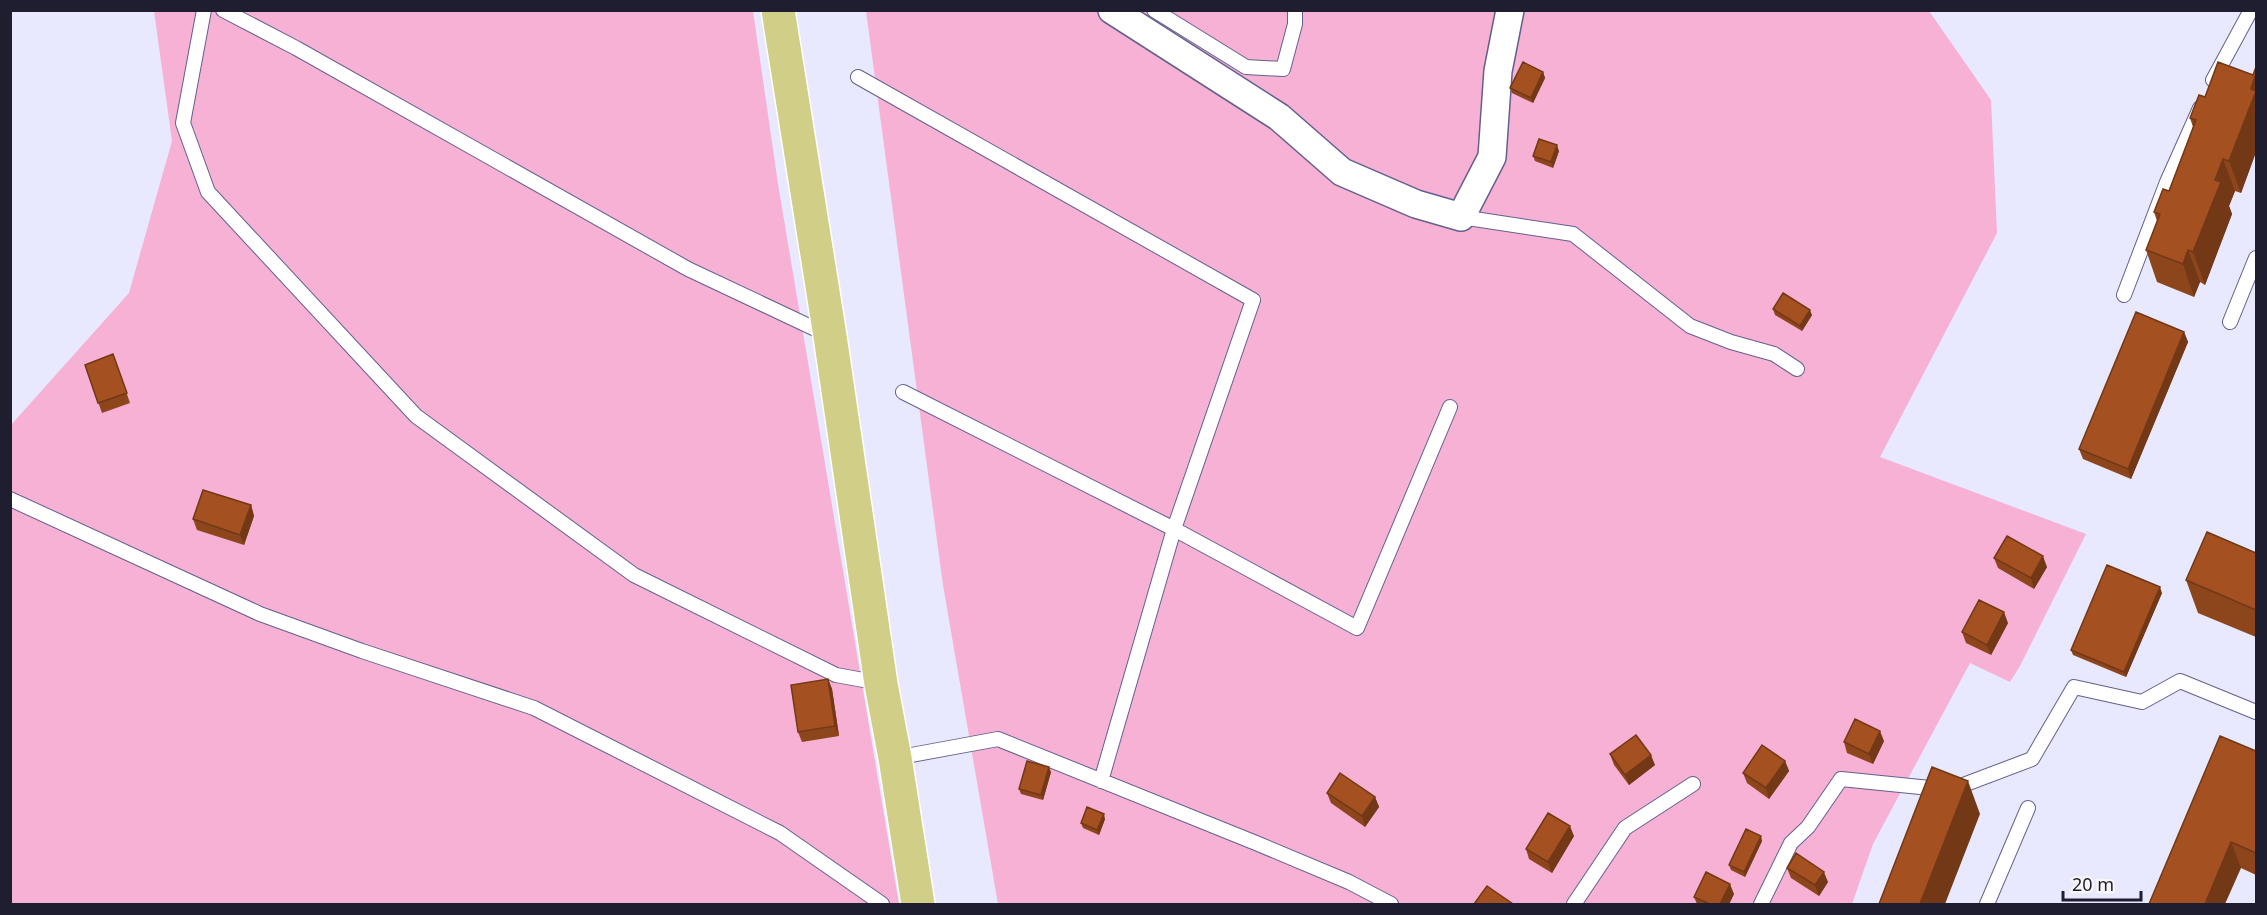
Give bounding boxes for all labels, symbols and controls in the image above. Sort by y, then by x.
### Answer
scale bar [2063,864,2141,902]
text: 20 m [2072,872,2114,896]

